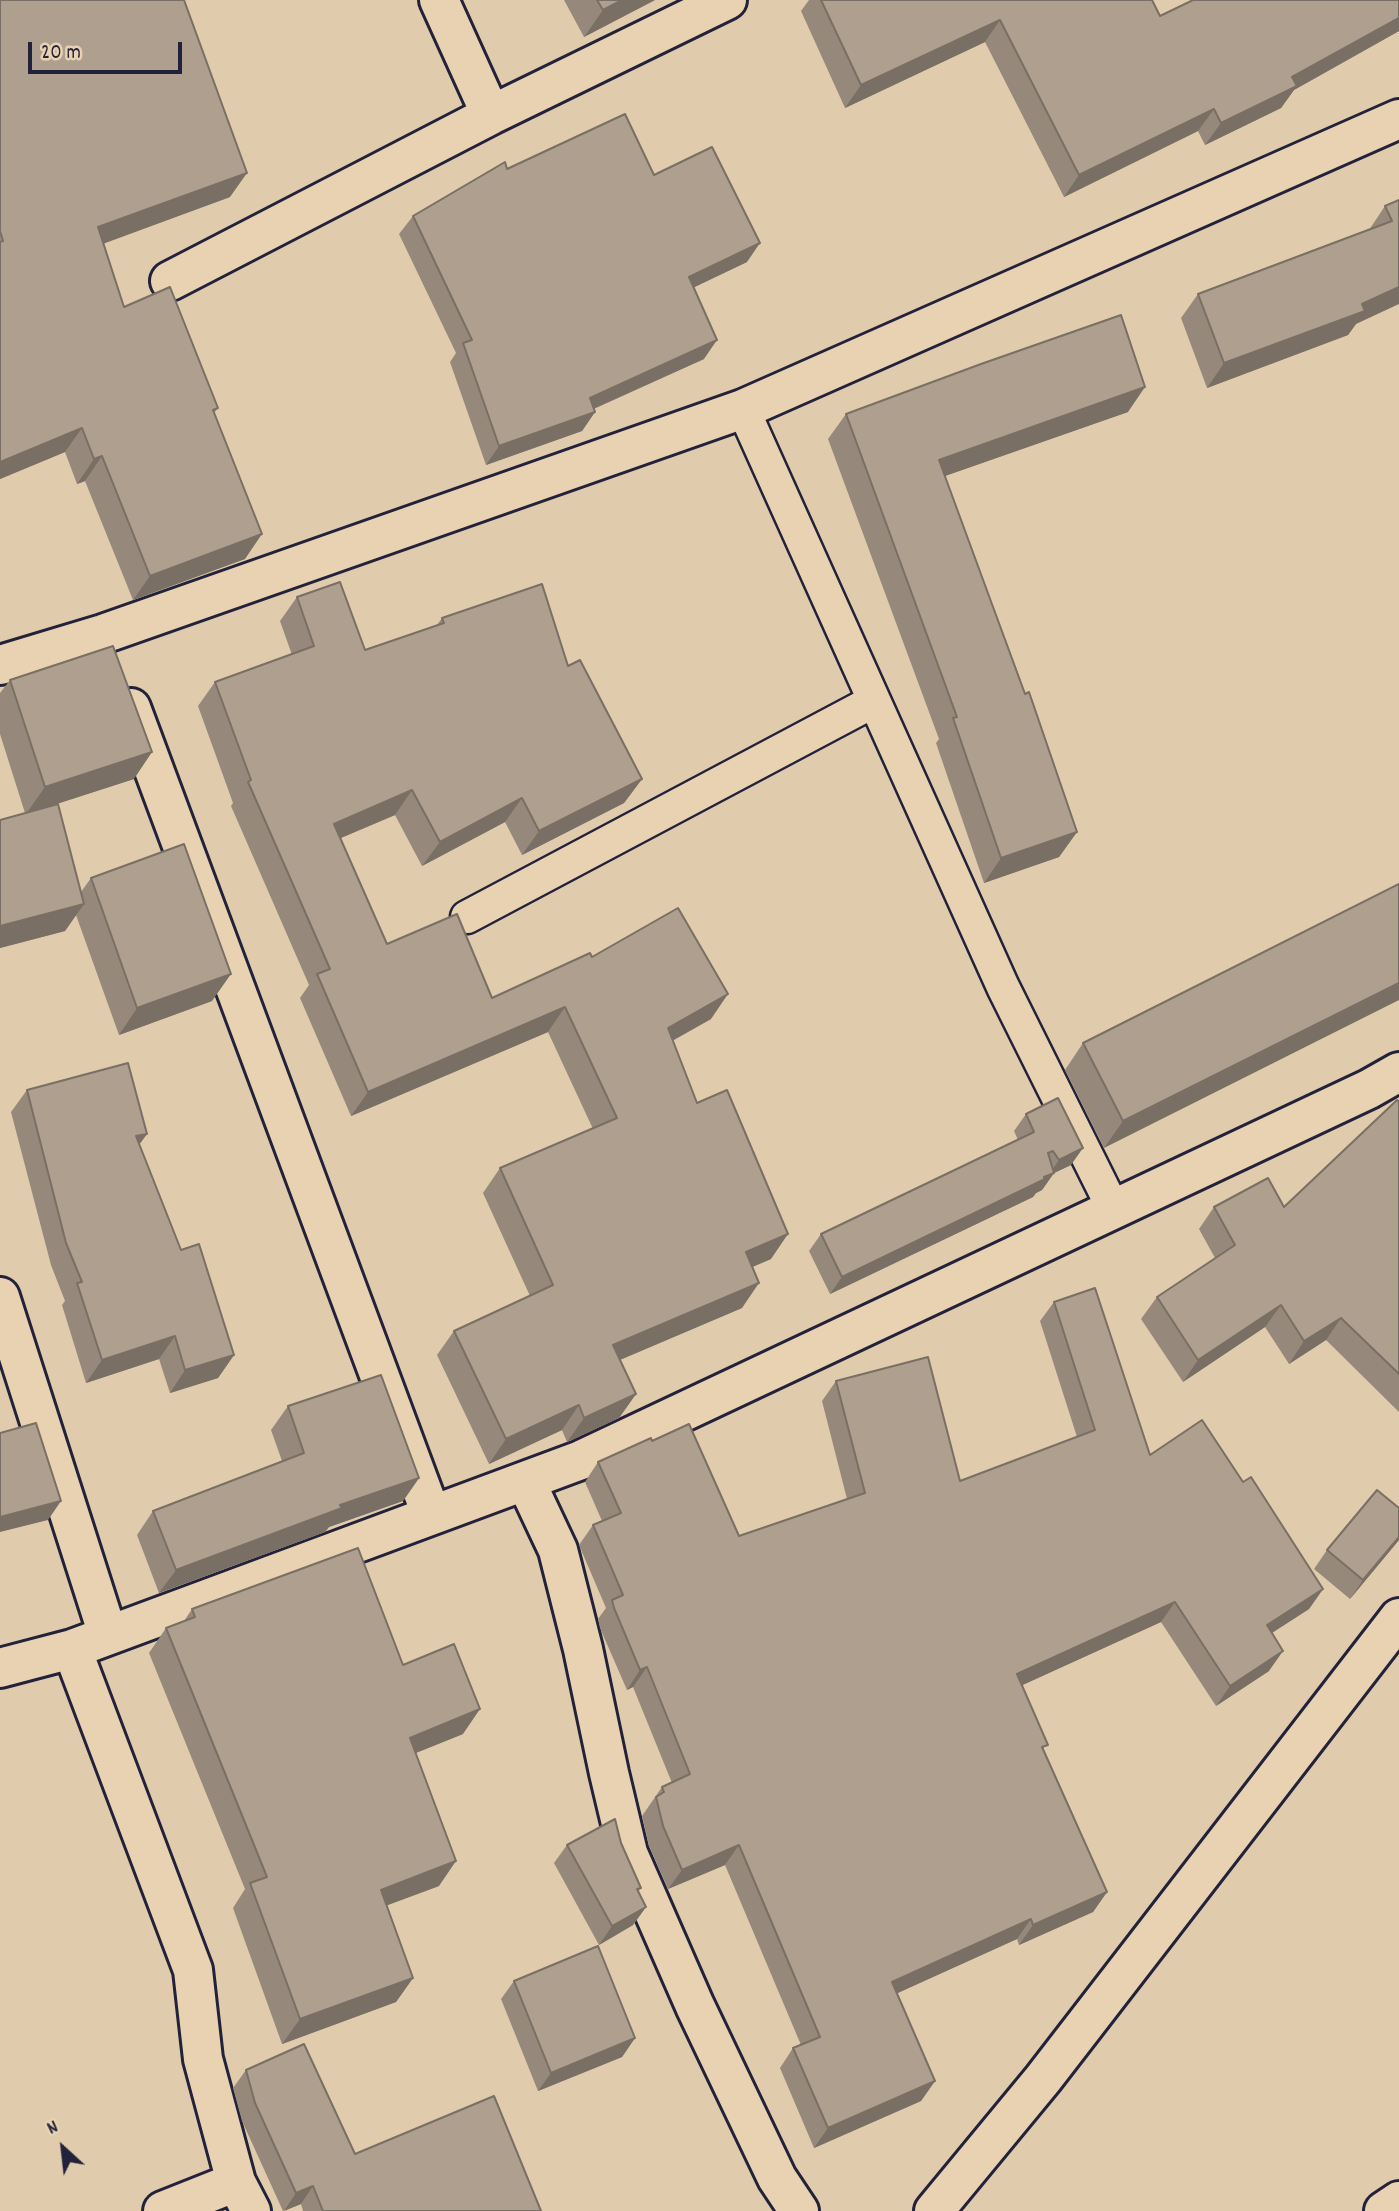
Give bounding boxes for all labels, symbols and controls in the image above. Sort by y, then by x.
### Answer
scale bar [32,28,186,72]
text: 20 m [41,39,81,69]
north arrow [28,2113,98,2183]
text: N [43,2115,64,2143]

